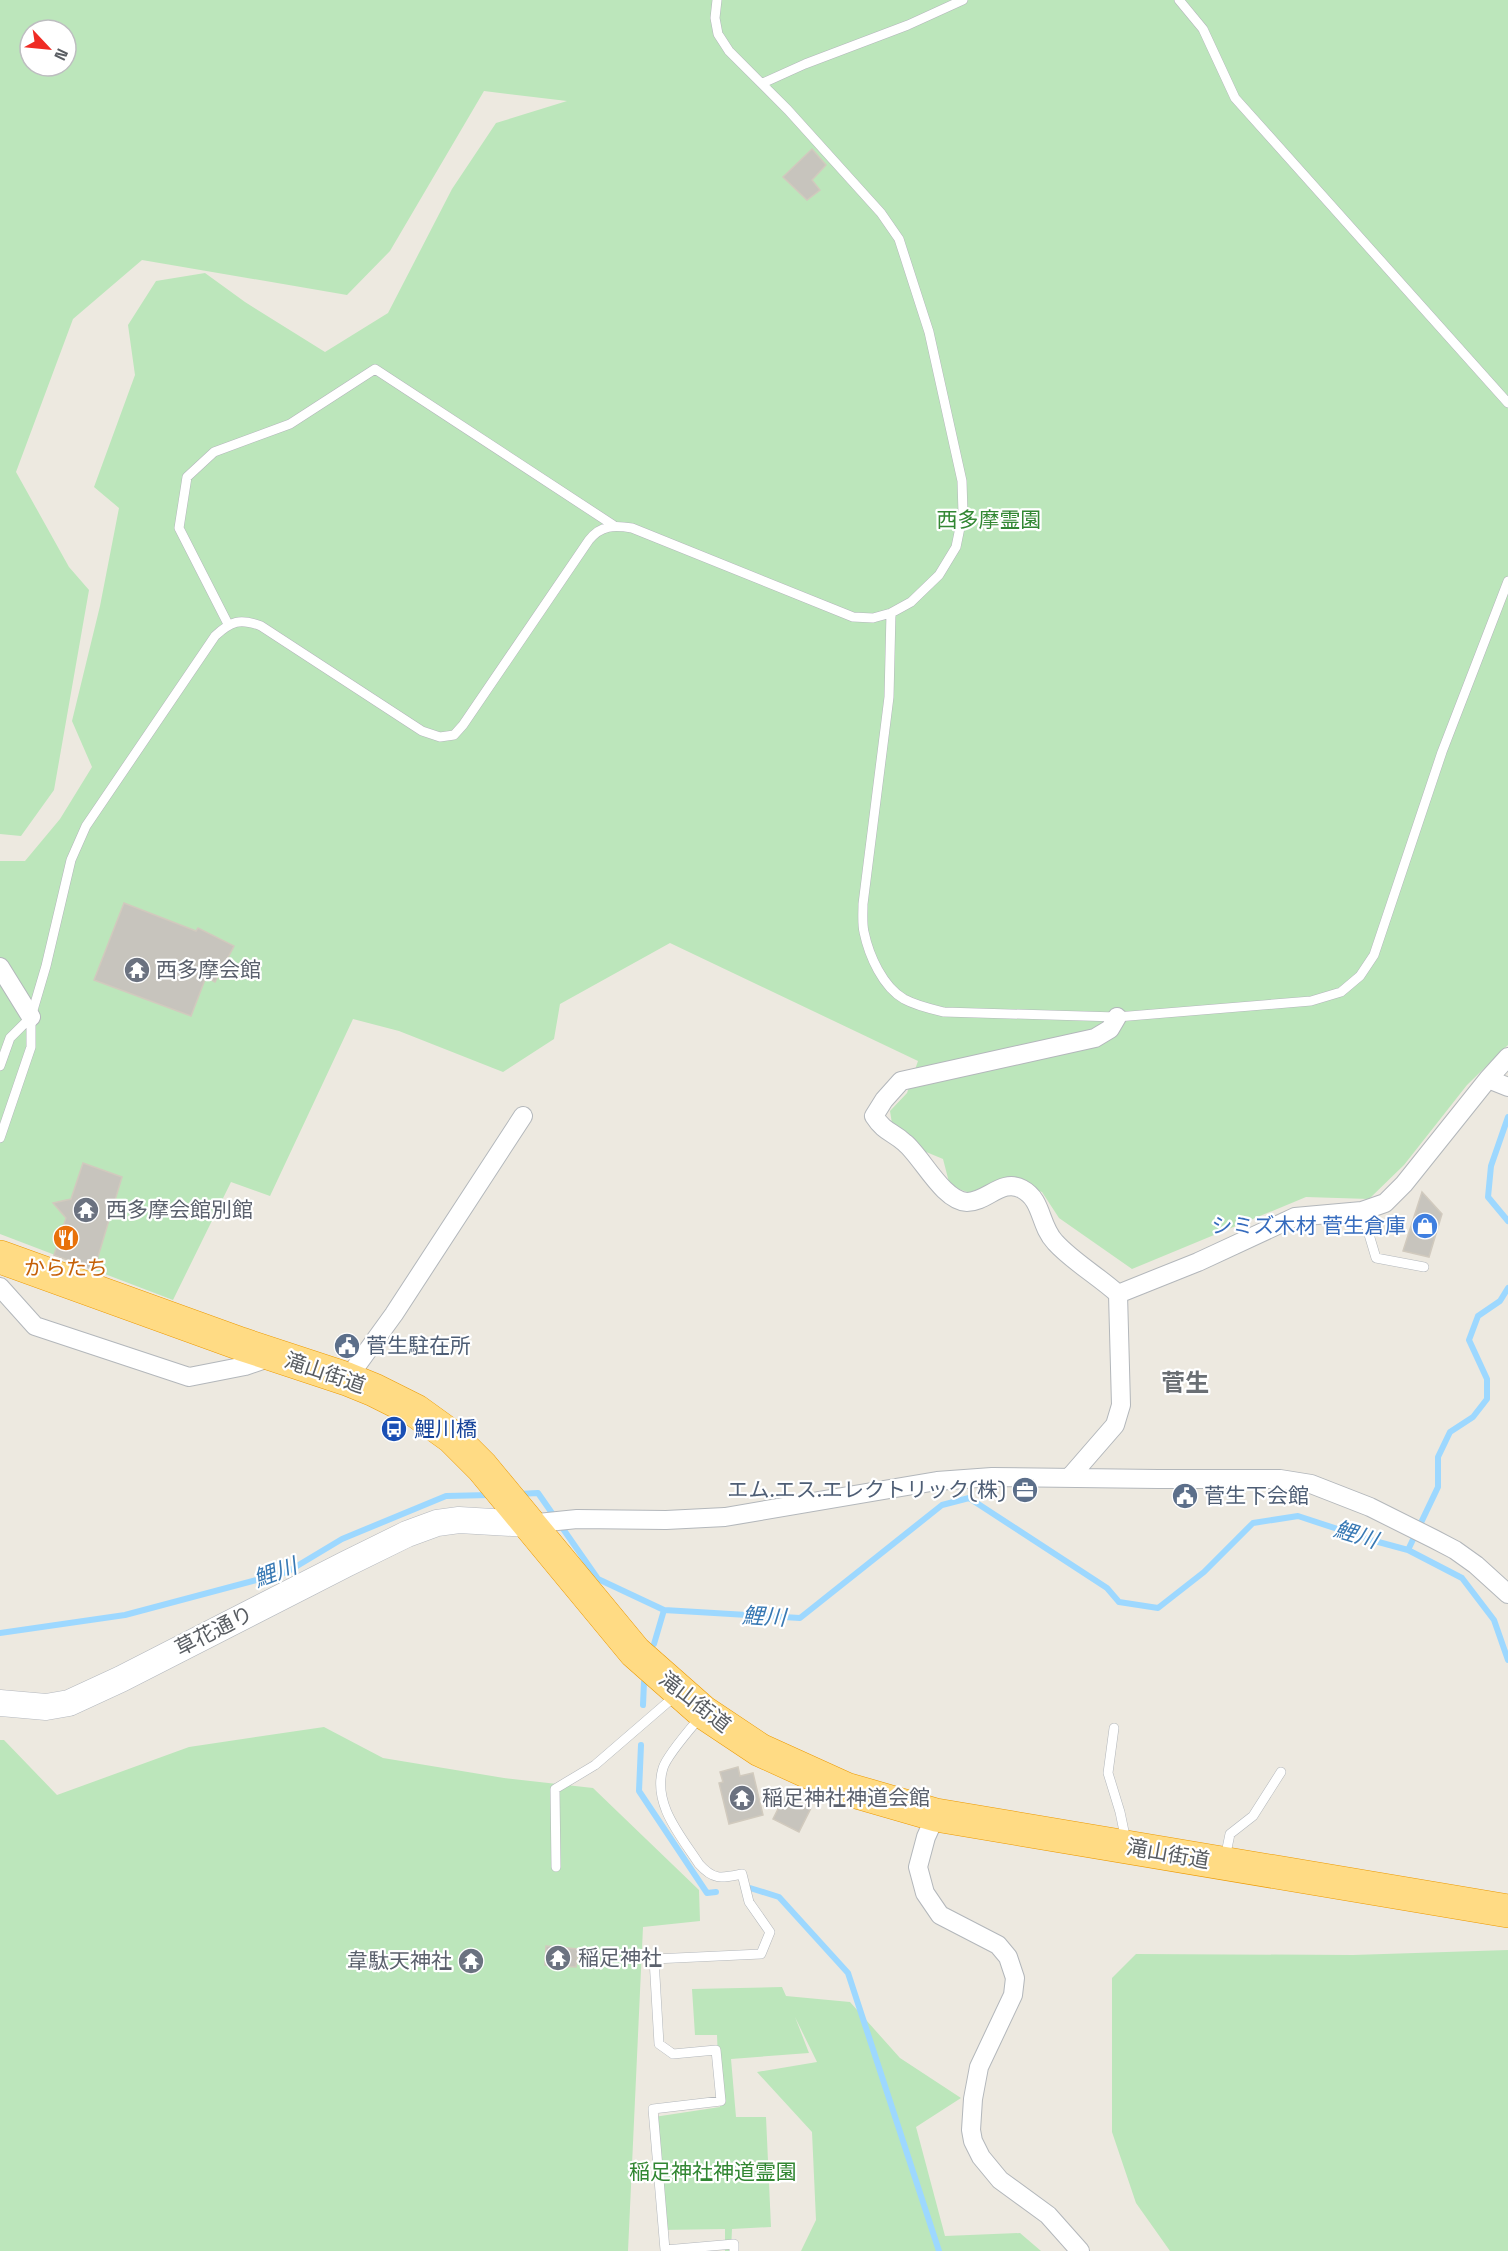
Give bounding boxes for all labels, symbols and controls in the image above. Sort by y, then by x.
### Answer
north arrow [18,18,78,78]
text: N [49,45,73,64]
park label: 西多摩霊園 [937,506,1042,533]
temple icon: 西多摩会館 [122,955,152,985]
place label: 西多摩会館 [156,956,261,983]
temple icon: 西多摩会館別館 [71,1195,101,1225]
place label: 西多摩会館別館 [106,1196,253,1223]
shop icon: シミズ木材 菅生倉庫 [1410,1211,1440,1241]
place label: シミズ木材 菅生倉庫 [1212,1212,1406,1239]
restaurant icon: からたち [51,1223,81,1253]
place label: からたち [24,1254,108,1281]
public building icon: 菅生駐在所 [332,1331,362,1361]
place label: 菅生駐在所 [366,1332,471,1359]
street label: 滝山街道 [281,1346,369,1399]
district label: 菅生 [1161,1367,1209,1398]
bus stop icon: 鯉川橋 [379,1414,409,1444]
place label: 鯉川橋 [414,1415,477,1442]
office icon: エム.エス.エレクトリック(株) [1010,1475,1040,1505]
place label: エム.エス.エレクトリック(株) [727,1476,1006,1503]
public building icon: 菅生下会館 [1170,1481,1200,1511]
place label: 菅生下会館 [1204,1482,1309,1509]
water label: 鯉川 [1331,1514,1383,1554]
water label: 鯉川 [250,1551,302,1593]
street label: 草花通り [170,1599,257,1662]
water label: 鯉川 [741,1601,789,1631]
street label: 滝山街道 [654,1665,737,1738]
temple icon: 稲足神社神道会館 [727,1783,757,1813]
place label: 稲足神社神道会館 [762,1784,930,1811]
street label: 滝山街道 [1124,1833,1212,1874]
temple icon: 稲足神社 [543,1943,573,1973]
place label: 稲足神社 [578,1944,662,1971]
temple icon: 韋駄天神社 [456,1946,486,1976]
place label: 韋駄天神社 [347,1947,452,1974]
park label: 稲足神社神道霊園 [629,2158,797,2185]

